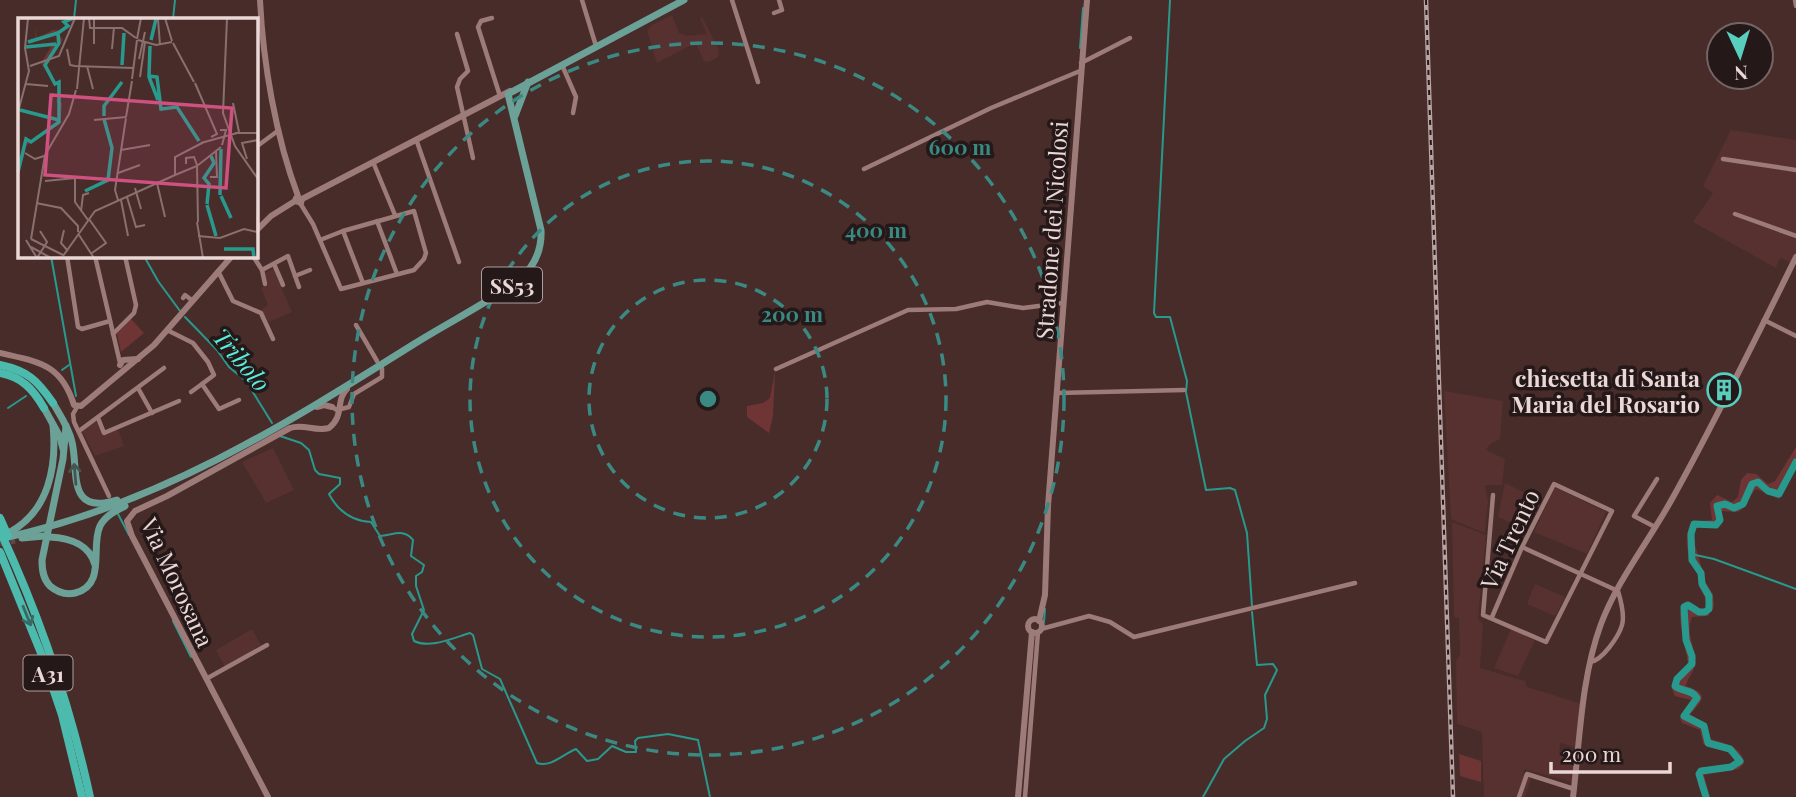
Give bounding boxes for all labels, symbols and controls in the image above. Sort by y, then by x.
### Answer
inset map [18,18,257,257]
north arrow [1705,21,1775,91]
text: N [1733,61,1749,87]
street label: Stradone dei Nicolosi [1028,119,1074,340]
text: 600 m [929,132,991,160]
text: 400 m [845,215,907,243]
road number: SS53 [482,268,542,302]
text: 200 m [761,299,823,327]
water label: Tribolo [206,320,278,398]
place label: chiesetta di Santa Maria del Rosario [1511,362,1700,419]
building icon: chiesetta di Santa Maria del Rosario [1705,371,1743,409]
centre of rings [696,387,720,411]
one-way arrow [68,464,81,486]
street label: Via Trento [1472,484,1546,595]
street label: Via Morosana [134,512,222,652]
one-way arrow [21,605,34,627]
road number: A31 [23,656,72,690]
scale bar [1551,730,1670,774]
text: 200 m [1562,739,1621,767]

